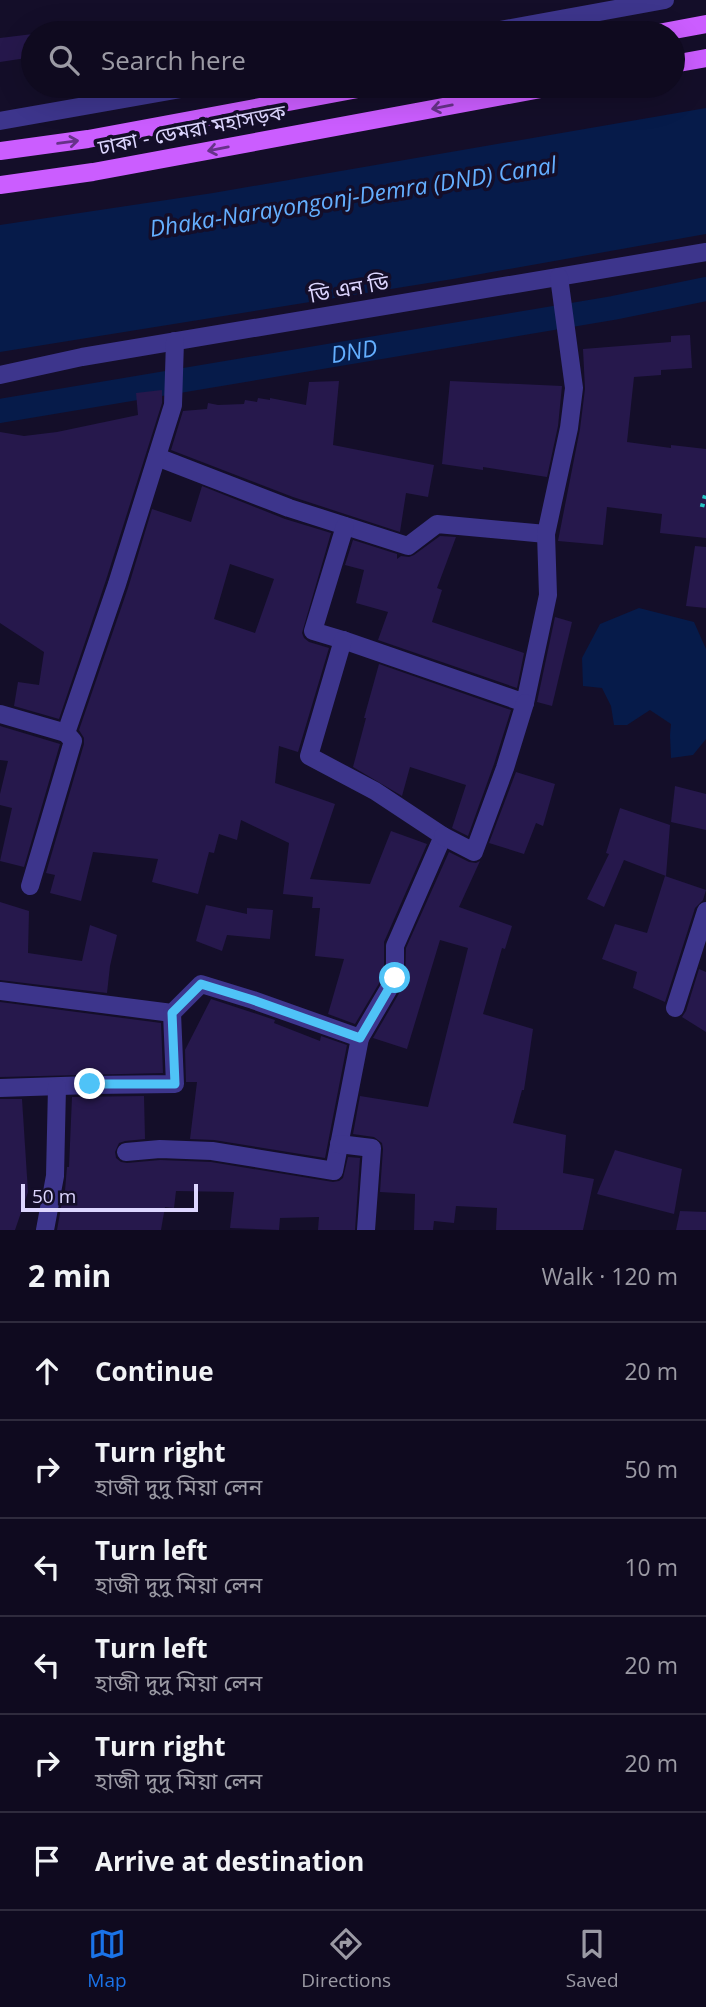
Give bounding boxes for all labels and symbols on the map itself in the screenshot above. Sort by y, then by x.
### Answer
street label: ঢাকা - ডেমরা মহাসড়ক [94,97,289,161]
one-way arrow [431,101,454,114]
one-way arrow [56,135,78,148]
one-way arrow [207,142,230,156]
water label: Dhaka-Narayongonj-Demra (DND) Canal [147,148,560,244]
street label: ডি এন ডি [306,267,392,309]
water label: DND [328,331,380,370]
route start [379,962,410,993]
route end [74,1068,105,1099]
scale bar [21,1181,198,1213]

